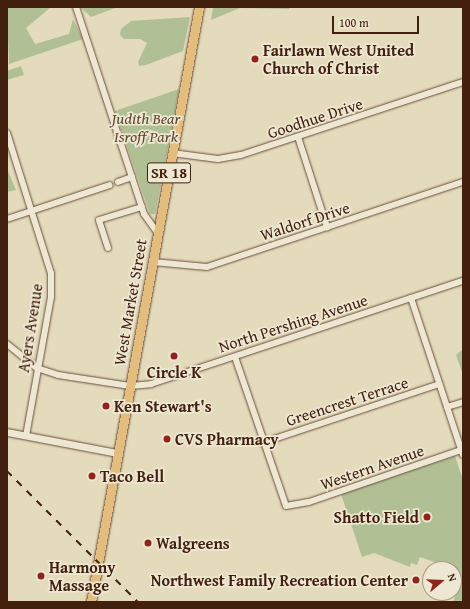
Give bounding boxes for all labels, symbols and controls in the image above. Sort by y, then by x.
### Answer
scale bar [334,8,421,34]
text: 100 m [339,14,369,31]
place label: Fairlawn West United Church of Christ [263,40,414,78]
marker: Fairlawn West United Church of Christ [250,54,260,64]
street label: Goodhue Drive [265,94,365,142]
park label: Judith Bear Isroff Park [112,108,180,146]
road number: SR 18 [146,160,192,186]
street label: Waldorf Drive [258,198,352,244]
street label: West Market Street [109,237,151,367]
street label: Ayers Avenue [14,282,46,374]
street label: North Pershing Avenue [216,290,370,356]
marker: Circle K [169,351,179,361]
place label: Circle K [147,362,201,382]
street label: Greencrest Terrace [283,372,411,430]
place label: Ken Stewart's [114,396,212,416]
marker: Ken Stewart's [101,401,111,411]
place label: CVS Pharmacy [175,429,278,449]
marker: CVS Pharmacy [162,434,172,444]
street label: Western Avenue [318,440,426,494]
place label: Taco Bell [100,466,164,486]
marker: Taco Bell [87,471,97,481]
place label: Shatto Field [334,507,419,527]
marker: Shatto Field [422,512,432,522]
place label: Walgreens [156,533,230,553]
marker: Walgreens [143,538,153,548]
place label: Harmony Massage [49,557,116,595]
north arrow [422,561,462,601]
place label: Northwest Family Recreation Center [151,570,408,590]
marker: Harmony Massage [36,571,46,581]
text: N [444,571,461,583]
marker: Northwest Family Recreation Center [411,575,421,585]

